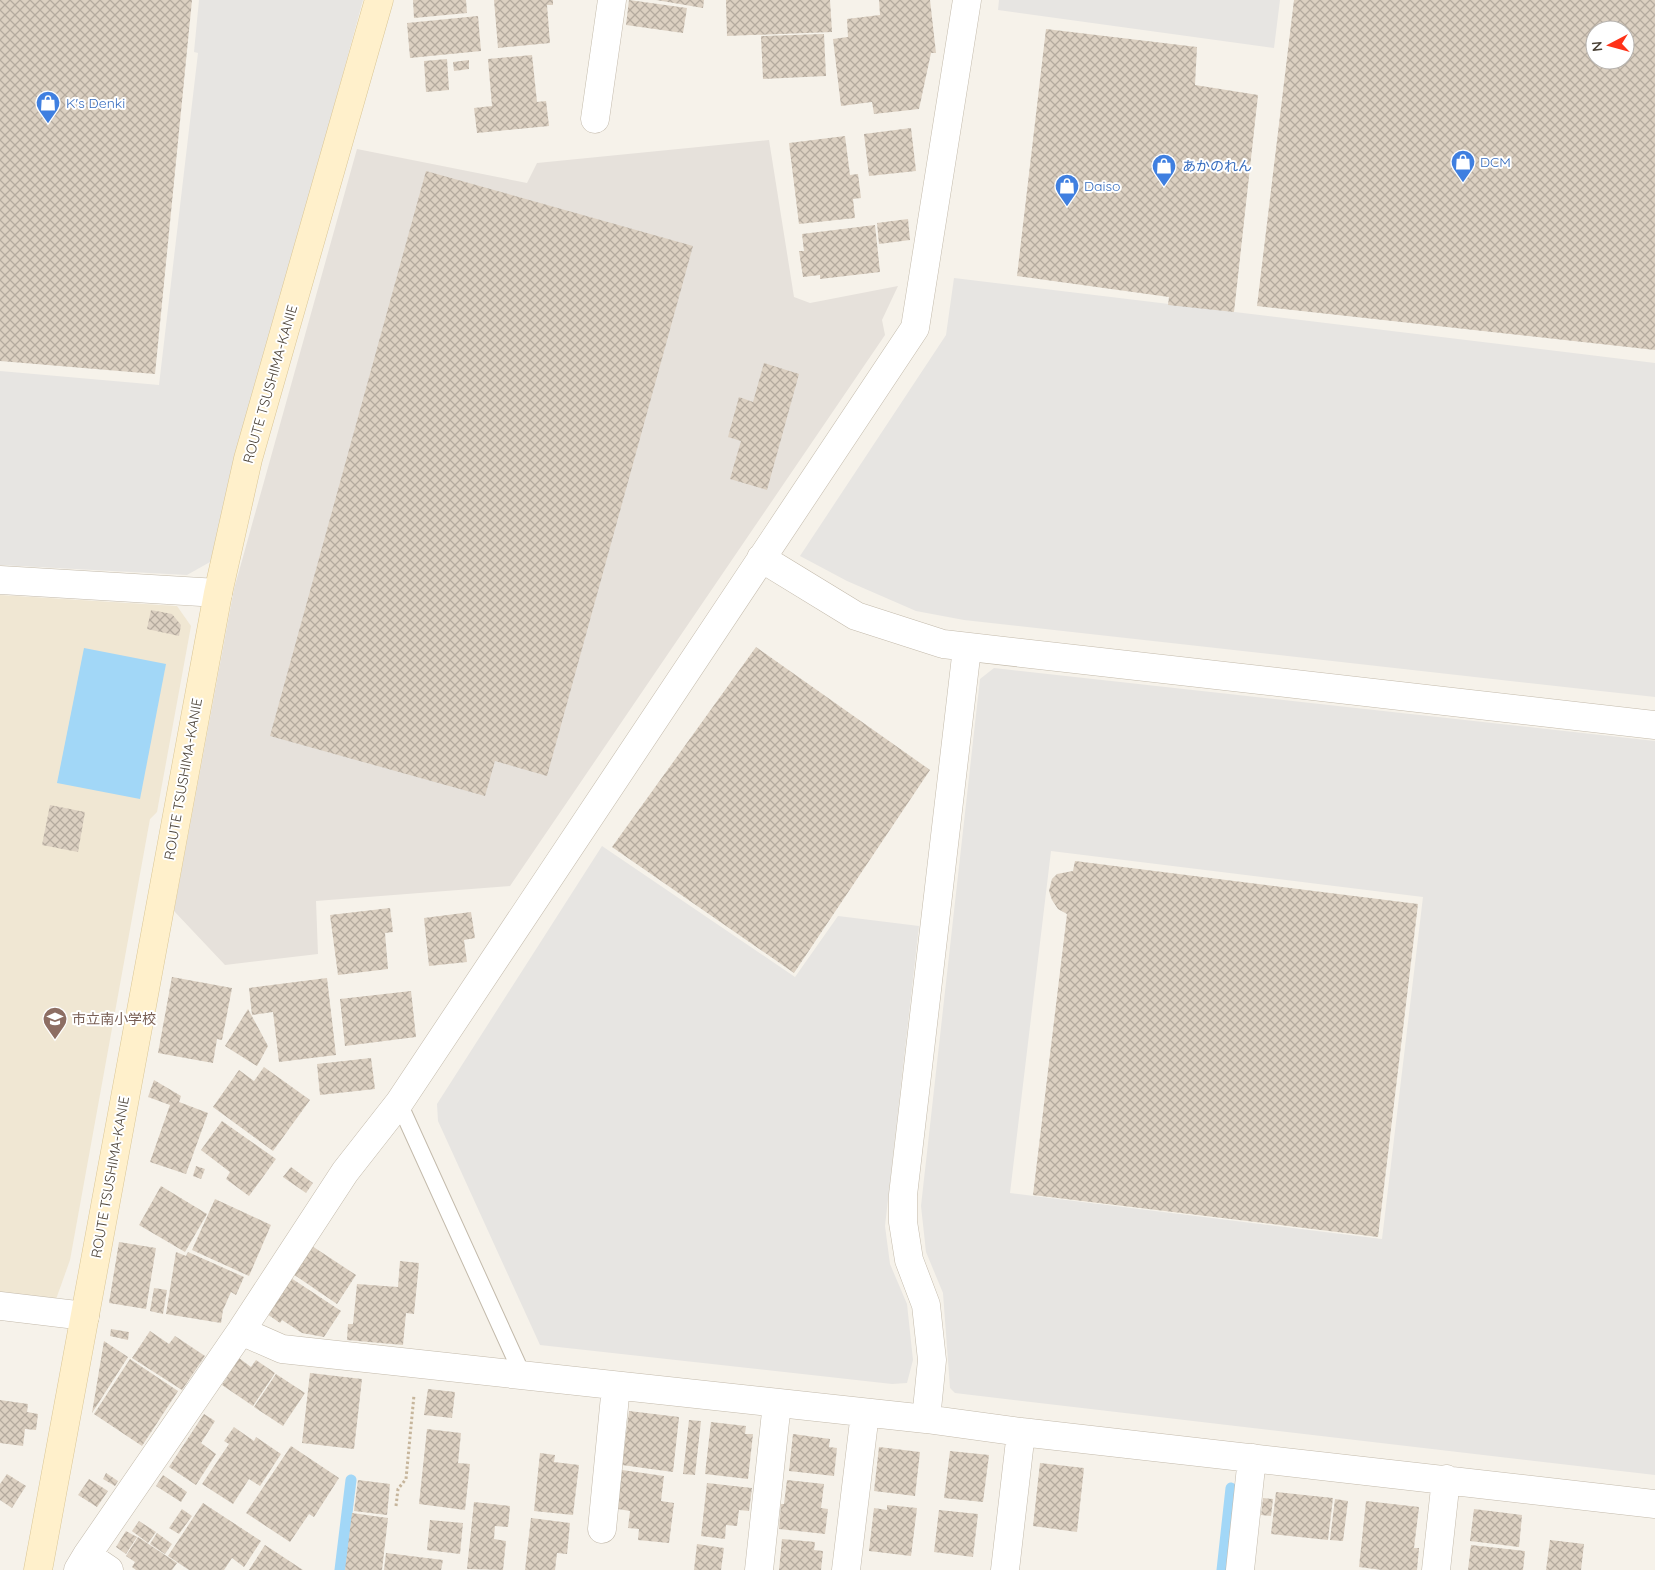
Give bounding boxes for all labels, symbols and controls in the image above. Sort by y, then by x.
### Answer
north arrow [1585,20,1635,70]
text: N [1588,40,1607,52]
shop icon: K's Denki [35,90,61,124]
place label: K's Denki [66,94,125,112]
shop icon: DCM [1450,149,1476,183]
shop icon: あかのれん [1151,153,1177,187]
place label: DCM [1480,153,1511,171]
place label: あかのれん [1182,157,1252,175]
shop icon: Daiso [1054,173,1080,207]
place label: Daiso [1084,177,1121,195]
street label: ROUTE TSUSHIMA-KANIE [239,303,301,465]
street label: ROUTE TSUSHIMA-KANIE [160,697,206,861]
school or university icon: 市立南小学校 [42,1006,68,1040]
place label: 市立南小学校 [72,1010,156,1028]
street label: ROUTE TSUSHIMA-KANIE [87,1095,133,1259]

